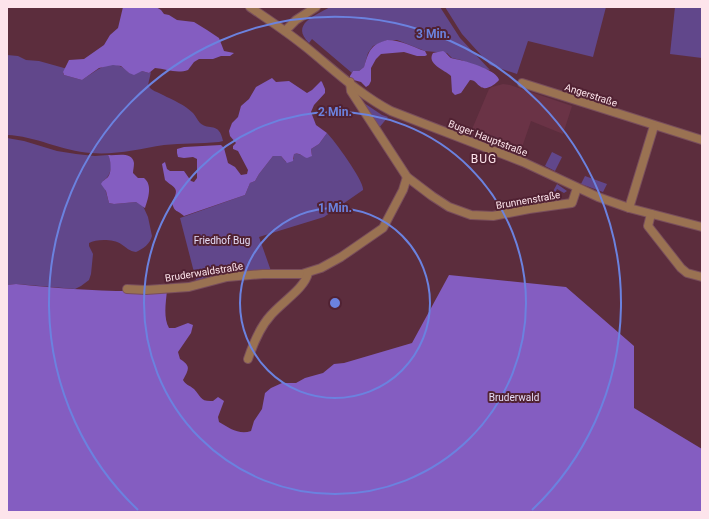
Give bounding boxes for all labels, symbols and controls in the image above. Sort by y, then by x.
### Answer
text: 3 Min. [416,27,450,41]
street label: Angerstraße [563,81,619,109]
text: 2 Min. [318,105,352,119]
street label: Buger Hauptstraße [447,118,529,158]
district label: BUG [471,152,497,166]
street label: Brunnenstraße [495,189,561,211]
text: 1 Min. [318,201,352,215]
park label: Friedhof Bug [194,235,250,246]
street label: Bruderwaldstraße [164,260,244,284]
centre of rings [328,296,342,310]
park label: Bruderwald [489,392,539,403]

